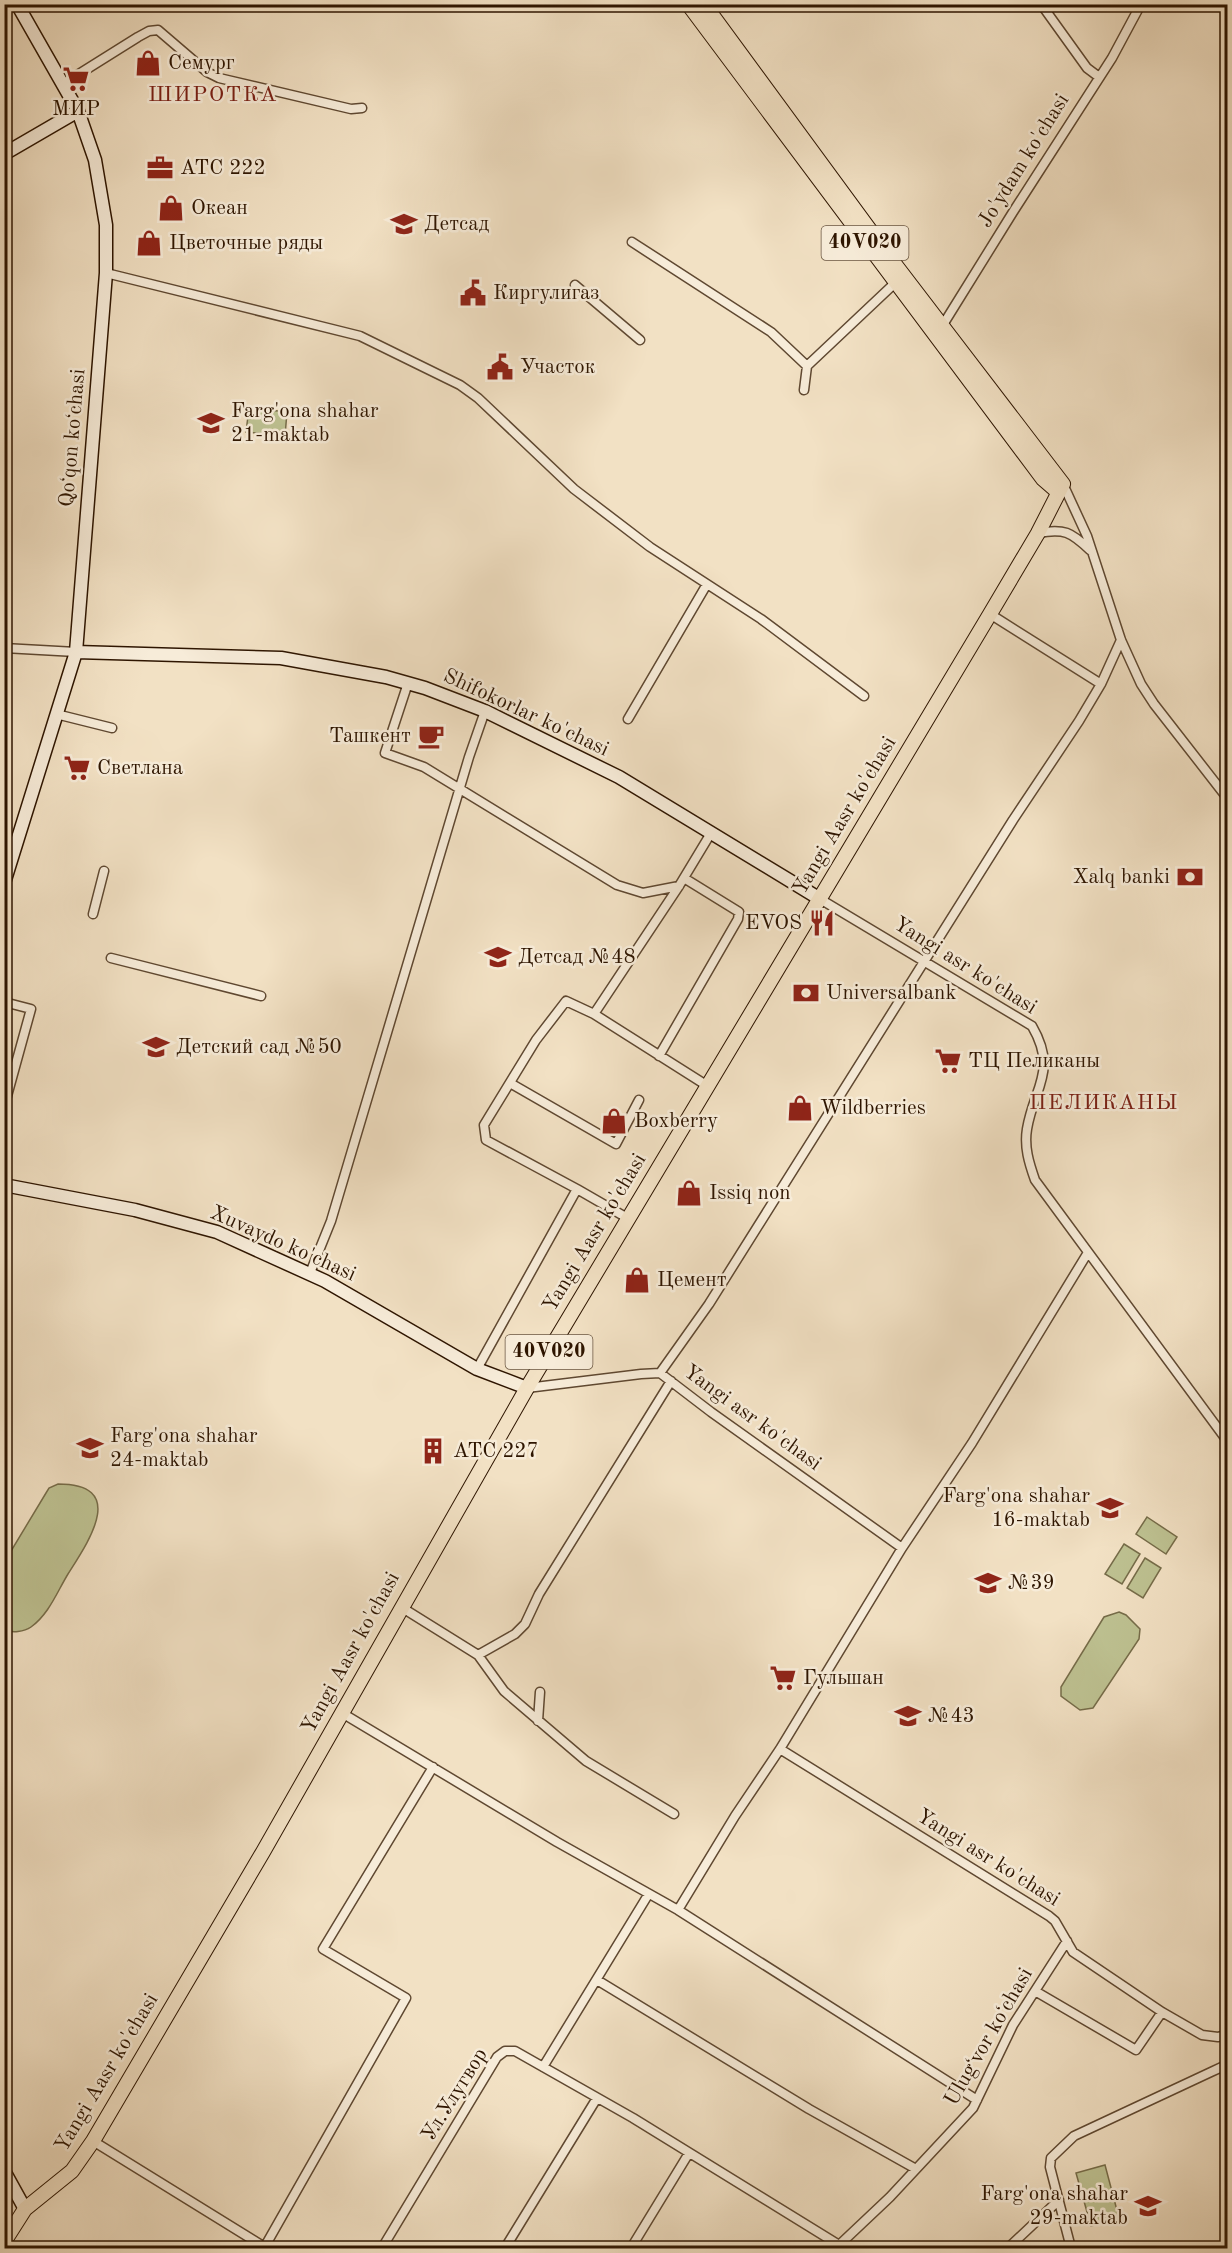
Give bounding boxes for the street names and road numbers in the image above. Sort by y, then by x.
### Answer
street label: Jo'ydam ko'chasi [975,91,1073,231]
road number: 40V020 [822,226,908,260]
street label: Qoʻqon koʻchasi [56,368,90,508]
street label: Shifokorlar ko'chasi [440,665,612,761]
street label: Yangi Aasr ko'chasi [789,733,901,899]
street label: Yangi asr ko'chasi [890,913,1040,1019]
street label: Yangi Aasr ko'chasi [539,1150,651,1316]
street label: Xuvaydo ko'chasi [207,1202,359,1286]
road number: 40V020 [506,1335,592,1369]
street label: Yangi asr ko'chasi [679,1361,825,1475]
street label: Yangi Aasr ko'chasi [298,1569,404,1737]
street label: Yangi asr ko'chasi [913,1805,1063,1911]
street label: Ulugʻvor koʻchasi [941,1965,1037,2109]
street label: Yangi Aasr ko'chasi [51,1990,163,2156]
street label: Ул.Улугвор [418,2045,492,2145]

